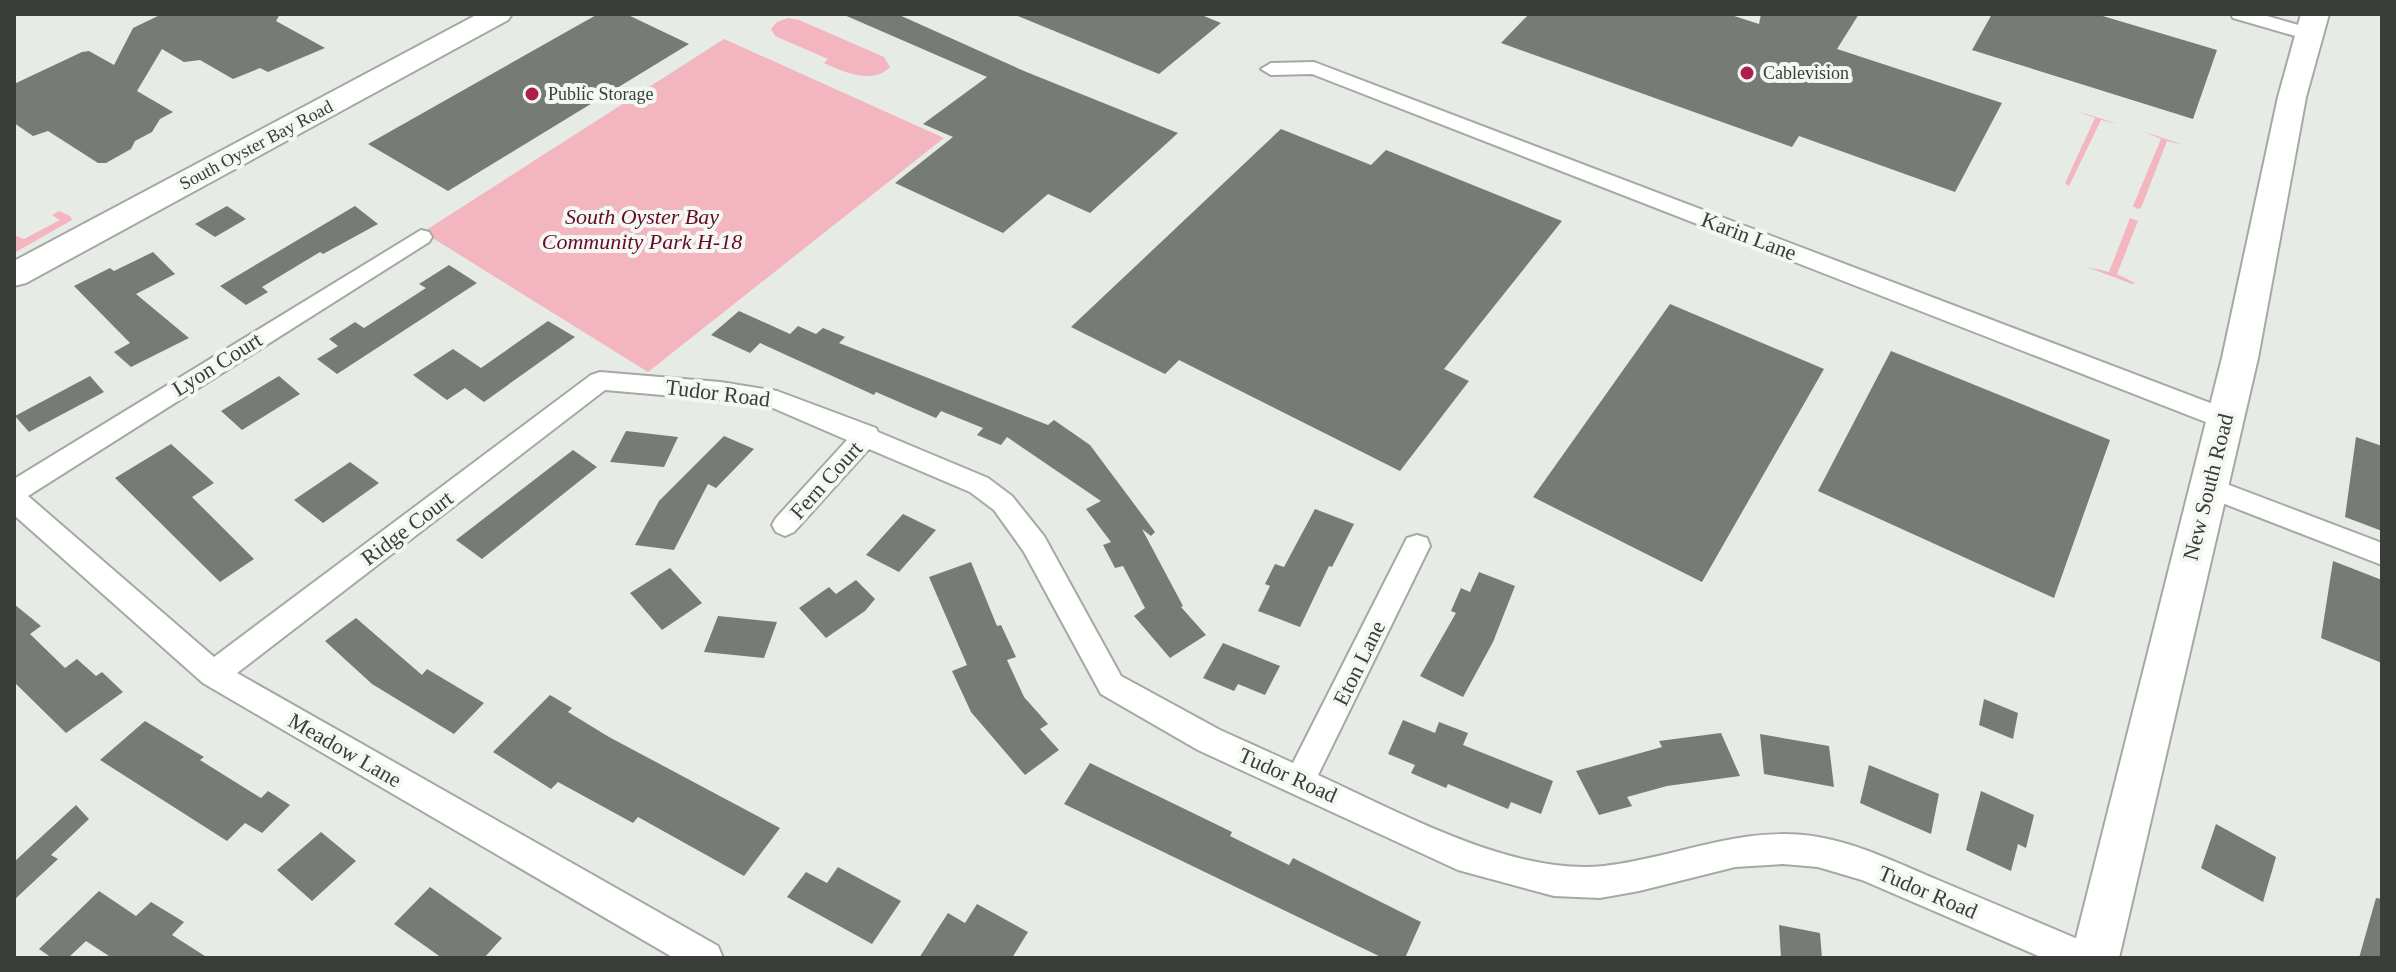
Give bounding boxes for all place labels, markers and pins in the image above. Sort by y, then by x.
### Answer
place label: Cablevision [1763,63,1849,83]
marker: Cablevision [1738,64,1756,82]
place label: Public Storage [548,84,654,104]
marker: Public Storage [523,85,541,103]

